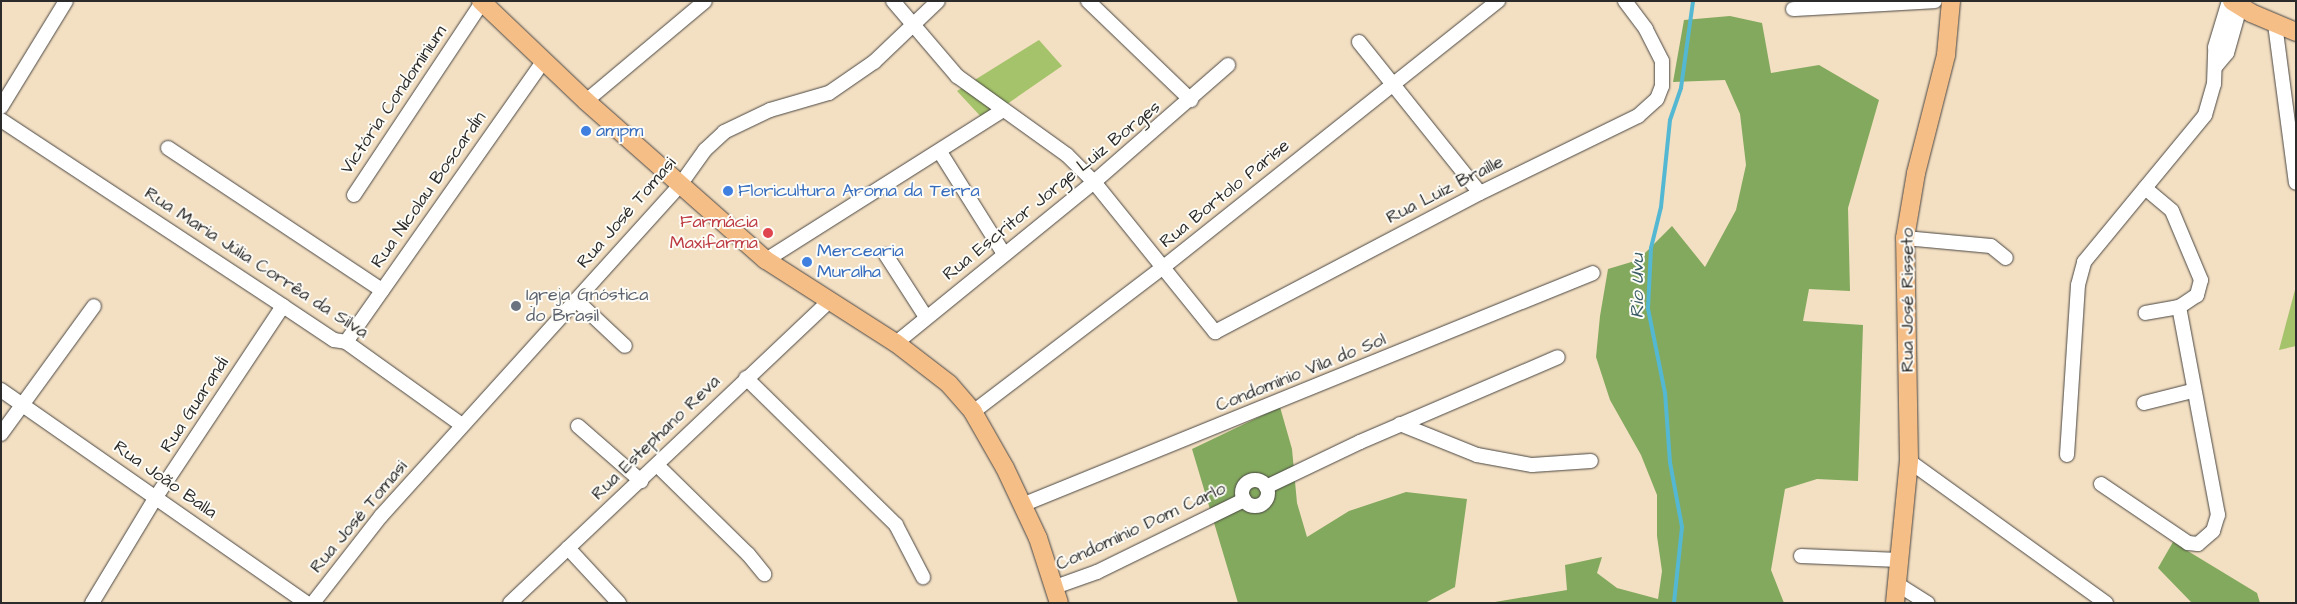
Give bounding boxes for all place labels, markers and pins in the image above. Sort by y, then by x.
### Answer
place label: ampm [596,120,643,142]
marker: ampm [580,125,592,137]
place label: Floricultura Aroma da Terra [738,180,980,202]
marker: Floricultura Aroma da Terra [722,185,734,197]
place label: Farmácia Maxifarma [670,212,758,254]
marker: Farmácia Maxifarma [762,227,774,239]
place label: Mercearia Muralha [817,241,904,284]
marker: Mercearia Muralha [801,256,813,268]
place label: Igreja Gnóstica do Brasil [526,285,648,328]
marker: Igreja Gnóstica do Brasil [510,300,522,312]

